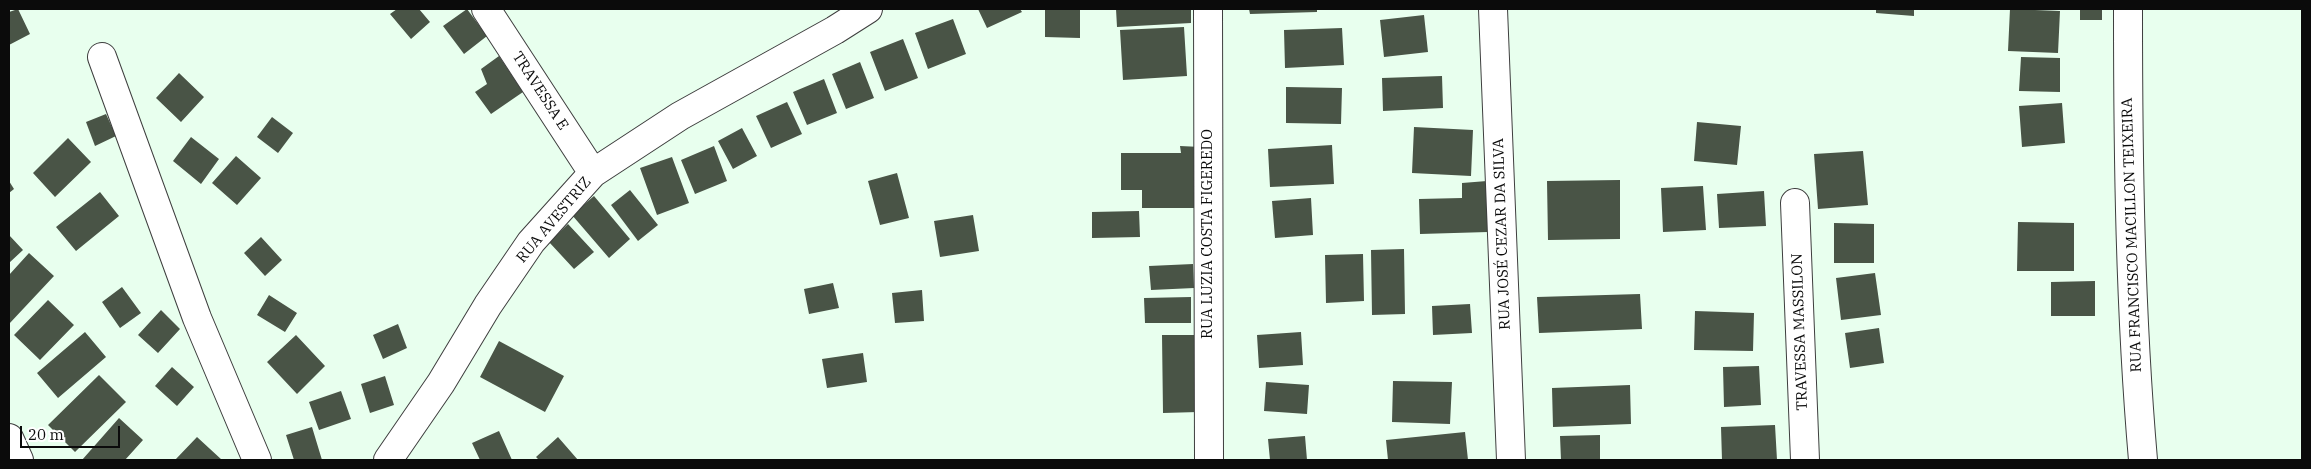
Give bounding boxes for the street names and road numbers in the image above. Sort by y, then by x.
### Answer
street label: TRAVESSA E [508,48,572,134]
street label: RUA FRANCISCO MACILLON TEIXEIRA [2118,97,2146,373]
street label: RUA LUZIA COSTA FIGEREDO [1199,129,1217,339]
street label: RUA JOSÉ CEZAR DA SILVA [1490,138,1514,330]
street label: RUA AVESTRIZ [513,173,595,267]
street label: TRAVESSA MASSILON [1788,253,1812,411]

